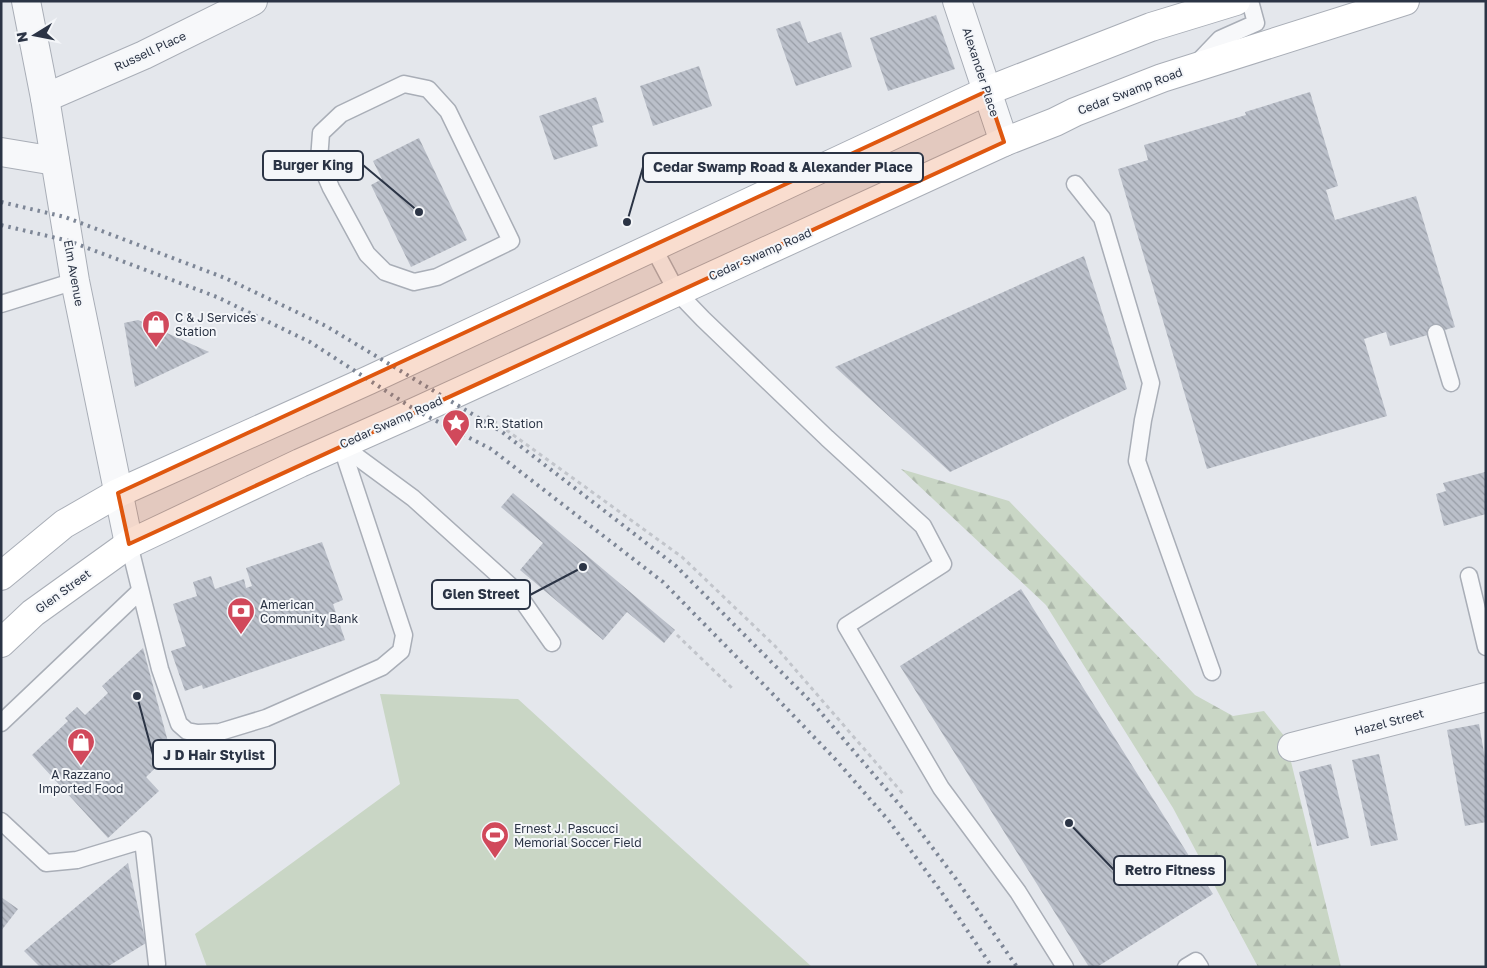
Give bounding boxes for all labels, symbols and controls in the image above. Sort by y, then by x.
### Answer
north arrow [10,10,60,60]
street label: Alexander Place [960,26,1002,119]
street label: Russell Place [112,28,188,74]
text: N [12,31,31,44]
street label: Cedar Swamp Road [1075,64,1185,118]
callout: Burger King [263,151,363,180]
callout: Cedar Swamp Road & Alexander Place [643,153,923,182]
text: Burger King [273,156,353,173]
text: Cedar Swamp Road & Alexander Place [653,158,913,175]
street label: Cedar Swamp Road [706,225,814,283]
street label: Elm Avenue [61,239,87,307]
shop icon: C & J Services Station [141,309,171,348]
place label: C & J Services Station [175,310,256,339]
street label: Cedar Swamp Road [337,393,445,451]
place icon: R.R. Station [441,408,471,447]
place label: R.R. Station [475,416,543,431]
street label: Glen Street [32,566,94,616]
callout: Glen Street [432,580,530,609]
text: Glen Street [442,585,520,602]
bank icon: American Community Bank [226,596,256,635]
place label: American Community Bank [260,597,358,626]
street label: Hazel Street [1353,705,1426,738]
shop icon: A Razzano Imported Food [66,727,96,766]
callout: J D Hair Stylist [153,740,275,769]
text: J D Hair Stylist [163,746,265,763]
place label: A Razzano Imported Food [39,767,123,796]
sports icon: Ernest J. Pascucci Memorial Soccer Field [480,820,510,859]
place label: Ernest J. Pascucci Memorial Soccer Field [514,821,642,850]
callout: Retro Fitness [1114,856,1225,885]
text: Retro Fitness [1125,861,1215,878]

